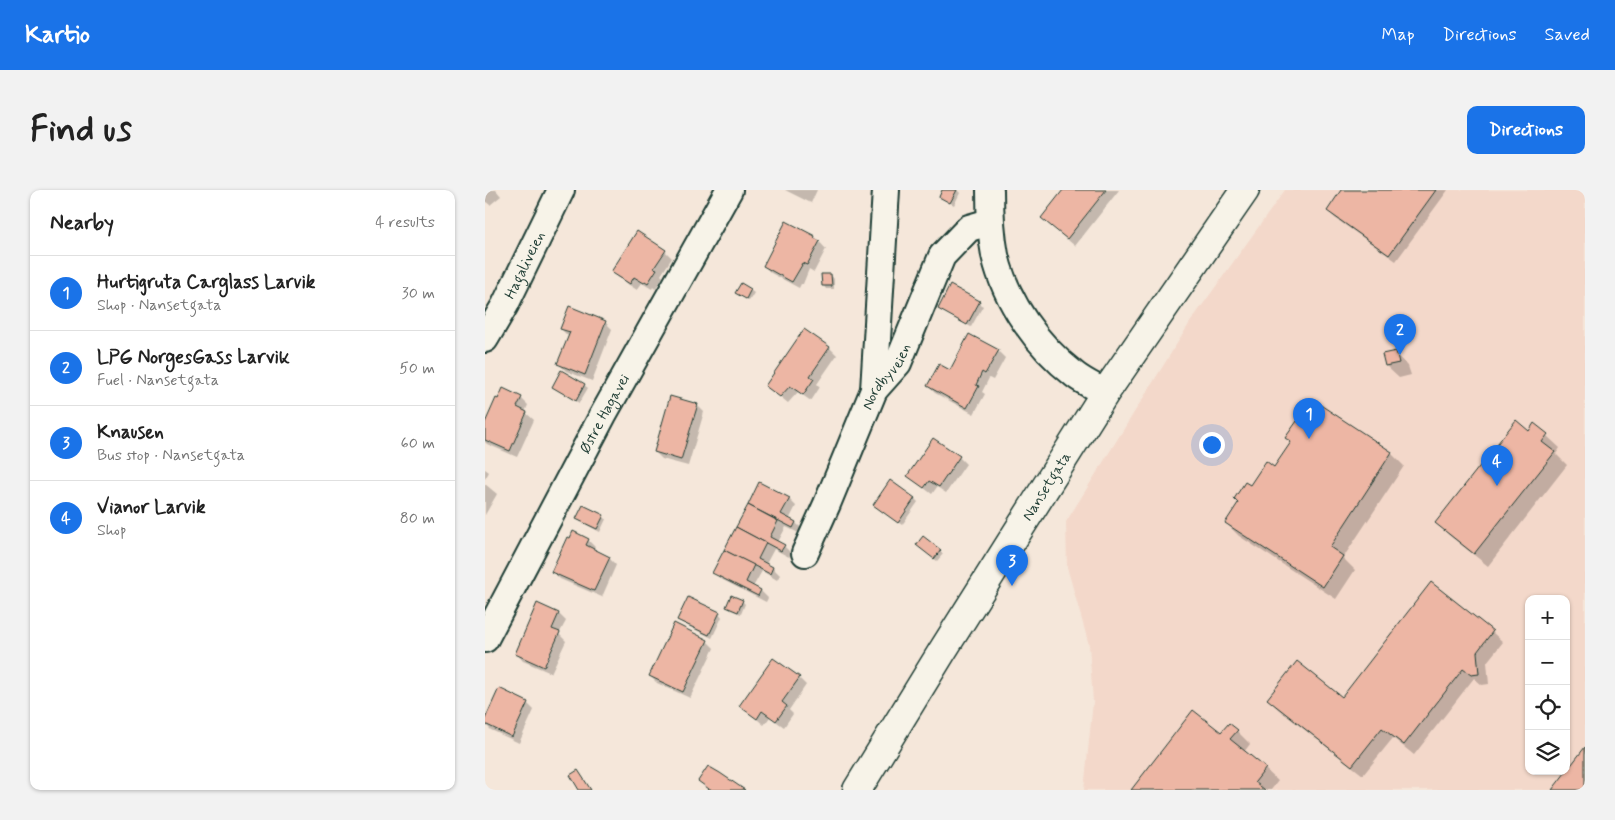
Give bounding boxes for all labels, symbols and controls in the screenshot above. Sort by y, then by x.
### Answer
text: Kartio [25,20,90,51]
text: Map [1382,23,1415,47]
text: Directions [1443,23,1517,47]
text: Saved [1545,23,1590,47]
button: Directions [1467,106,1585,154]
text: Find us [30,107,132,153]
text: Nearby [50,209,114,237]
text: 4 results [375,212,435,233]
street label: Hagaliveien [500,228,550,303]
text: Hurtigruta Carglass Larvik [97,270,315,295]
text: 1 [62,283,70,304]
text: 30 m [402,283,435,304]
text: Shop · Nansetgata [97,295,221,316]
pin: 2 [1384,314,1416,355]
street label: Nordbyveien [858,341,916,413]
text: LPG NorgesGass Larvik [97,345,290,370]
text: 2 [62,358,70,379]
text: 50 m [399,358,435,379]
text: Fuel · Nansetgata [97,370,219,391]
street label: Østre Hagavei [576,371,635,457]
pin: 1 [1293,398,1325,439]
text: Knausen [97,420,164,445]
your location [1199,432,1225,458]
text: 3 [62,433,70,454]
text: 60 m [401,433,435,454]
text: Bus stop · Nansetgata [97,445,245,466]
pin: 4 [1481,445,1513,486]
street label: Nansetgata [1018,448,1076,525]
text: Vianor Larvik [97,495,206,520]
text: 4 [61,508,71,529]
text: 80 m [400,508,435,529]
text: Shop [97,520,126,541]
pin: 3 [996,545,1028,586]
map controls [1525,595,1570,775]
button: + [1525,595,1570,640]
button: − [1525,640,1570,685]
button: locate [1525,685,1570,730]
button: layers [1525,730,1570,775]

